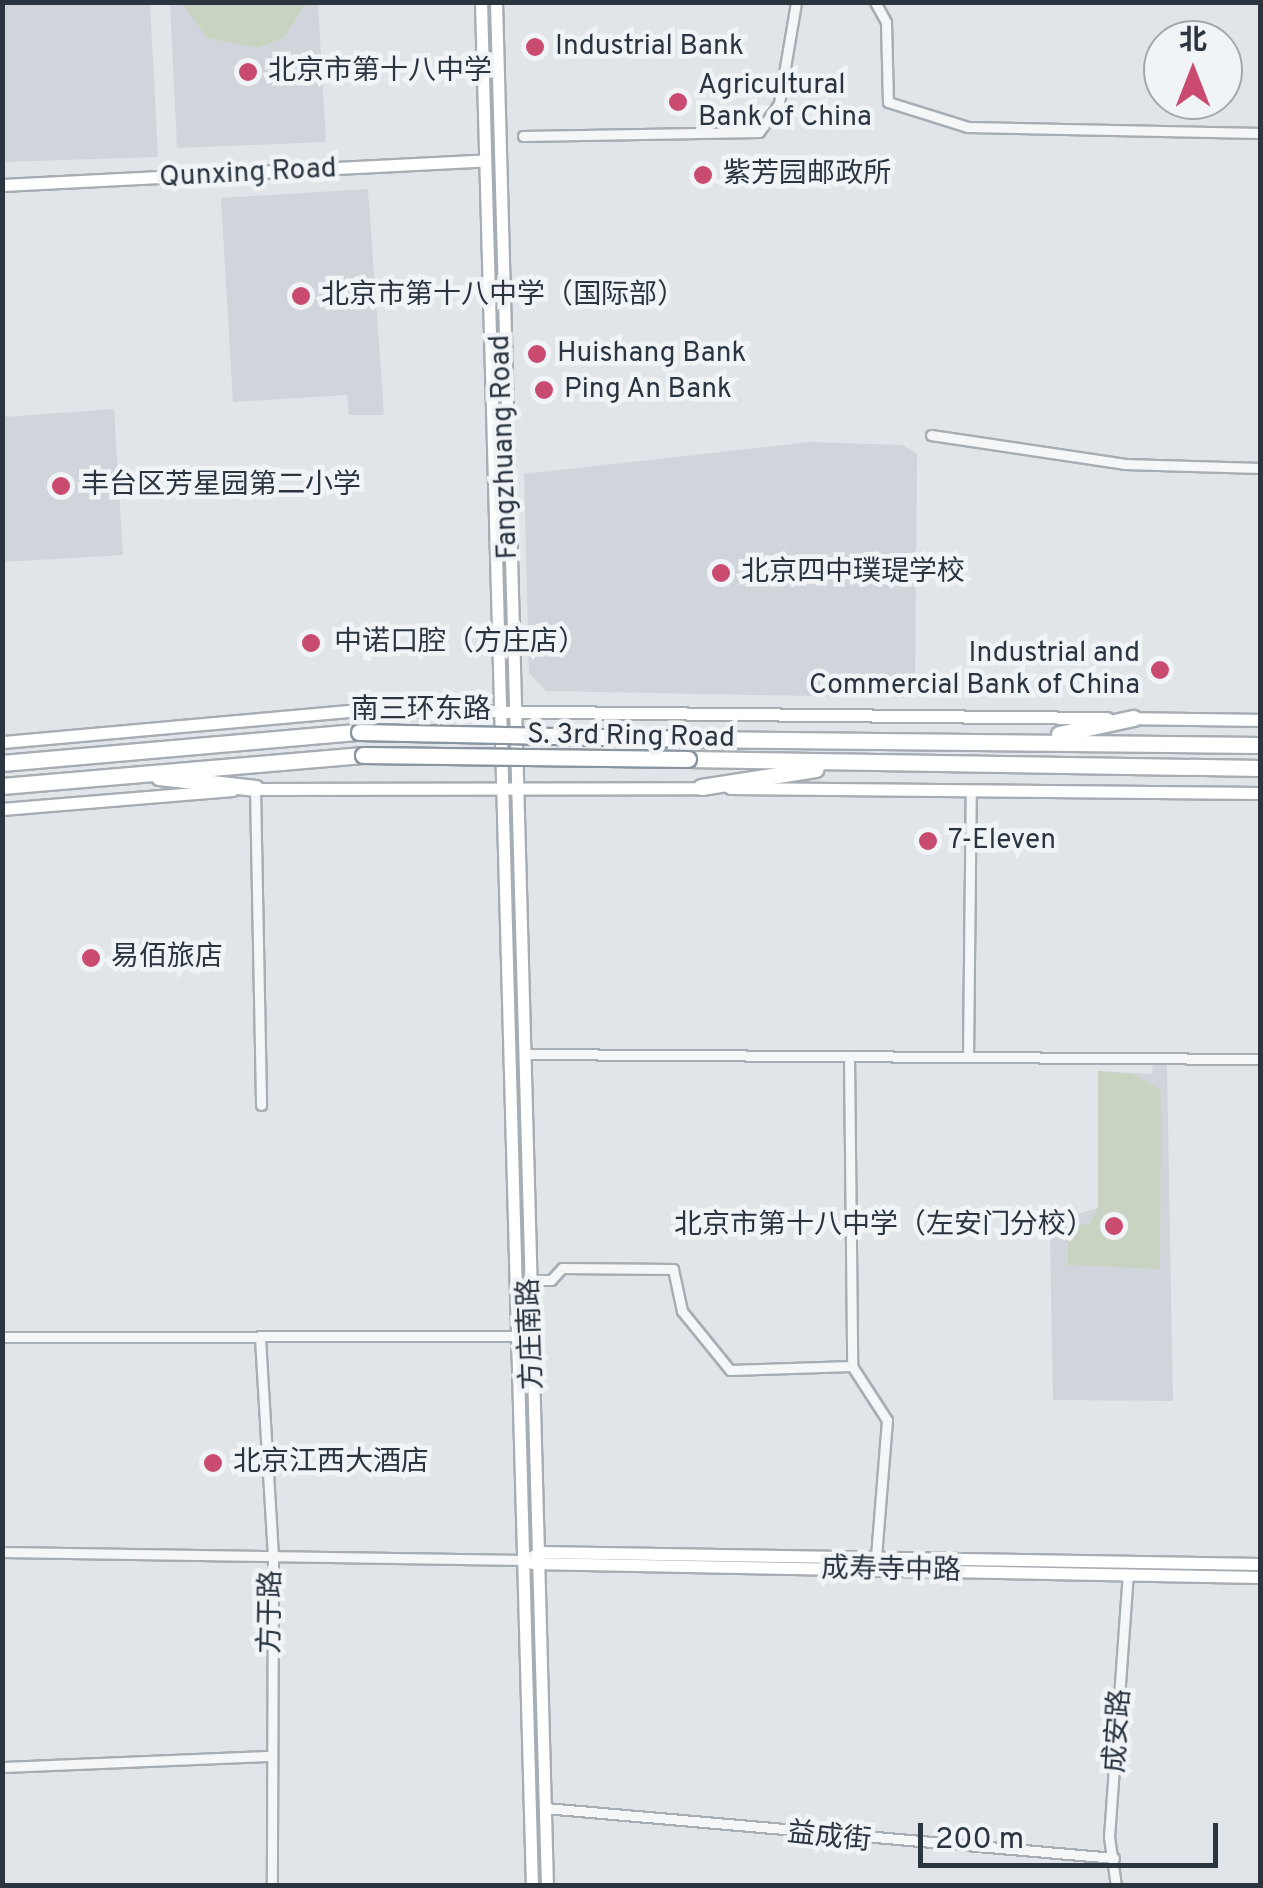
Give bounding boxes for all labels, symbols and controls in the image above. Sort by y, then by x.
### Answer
north arrow [1143,20,1243,120]
text: 北 [1179,24,1207,60]
place label: Industrial Bank [555,30,744,64]
marker: Industrial Bank [524,36,546,58]
place label: 北京市第十八中学 [268,55,492,89]
marker: 北京市第十八中学 [237,61,259,83]
place label: Agricultural Bank of China [698,69,872,135]
marker: Agricultural Bank of China [667,91,689,113]
street label: Qunxing Road [158,153,338,195]
place label: 紫芳园邮政所 [723,158,891,192]
marker: 紫芳园邮政所 [692,164,714,186]
place label: 北京市第十八中学（国际部） [321,279,685,313]
marker: 北京市第十八中学（国际部） [290,285,312,307]
street label: Fangzhuang Road [484,334,526,560]
place label: Huishang Bank [557,337,746,371]
marker: Huishang Bank [526,343,548,365]
place label: Ping An Bank [564,373,733,407]
marker: Ping An Bank [533,379,555,401]
place label: 丰台区芳星园第二小学 [81,469,361,503]
marker: 丰台区芳星园第二小学 [50,475,72,497]
place label: 北京四中璞瑅学校 [741,556,965,590]
marker: 北京四中璞瑅学校 [710,562,732,584]
place label: 中诺口腔（方庄店） [334,626,586,660]
marker: 中诺口腔（方庄店） [298,630,324,656]
place label: Industrial and Commercial Bank of China [809,637,1140,703]
marker: Industrial and Commercial Bank of China [1149,659,1171,681]
street label: 南三环东路 [351,694,491,728]
street label: S. 3rd Ring Road [527,718,735,756]
place label: 7-Eleven [948,824,1056,858]
marker: 7-Eleven [917,830,939,852]
place label: 易佰旅店 [111,941,223,975]
marker: 易佰旅店 [80,947,102,969]
place label: 北京市第十八中学（左安门分校） [674,1209,1094,1243]
marker: 北京市第十八中学（左安门分校） [1103,1215,1125,1237]
street label: 方庄南路 [513,1277,551,1391]
place label: 北京江西大酒店 [233,1446,429,1480]
marker: 北京江西大酒店 [202,1452,224,1474]
street label: 成寿寺中路 [821,1553,961,1589]
street label: 方于路 [254,1570,290,1654]
street label: 成安路 [1099,1688,1139,1774]
scale bar [923,1803,1223,1865]
street label: 益成街 [785,1817,873,1859]
text: 200 m [935,1822,1024,1859]

